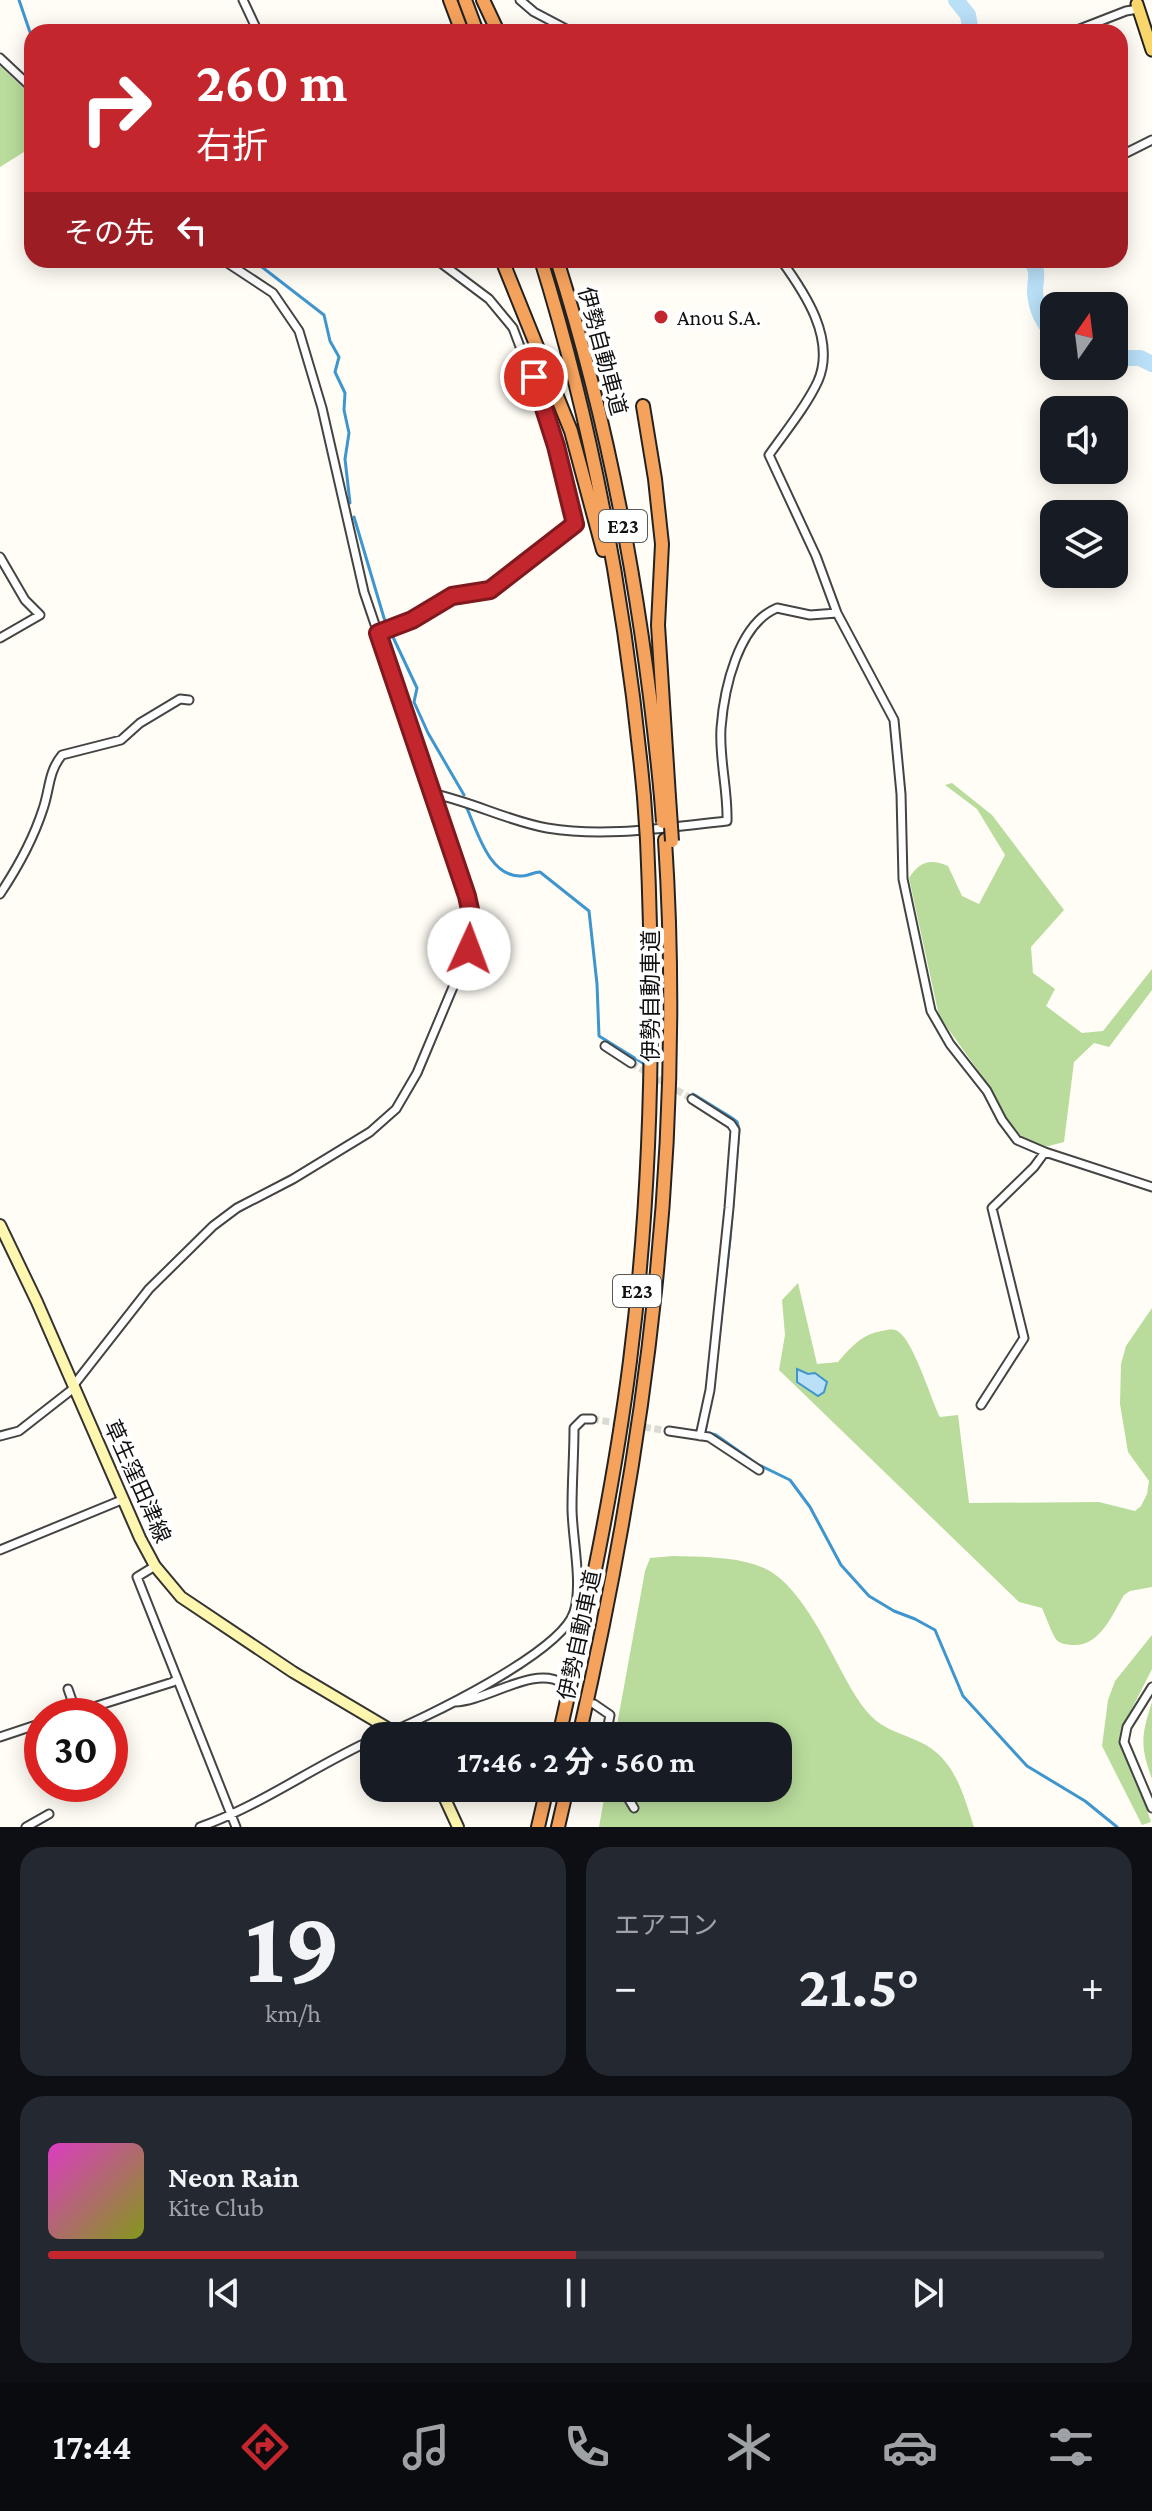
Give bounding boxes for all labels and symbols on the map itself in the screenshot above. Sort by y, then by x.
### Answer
street label: 伊勢自動車道 [573,284,632,418]
north arrow [1040,292,1128,380]
place label: Anou S.A. [677,305,761,330]
marker: Anou S.A. [652,308,670,326]
pin [500,343,568,411]
road number: E23 [599,510,647,542]
position arrow [427,907,511,991]
street label: 伊勢自動車道 [638,930,663,1062]
road number: E23 [613,1275,661,1307]
street label: 草生窪田津線 [99,1416,176,1547]
street label: 伊勢自動車道 [554,1568,605,1702]
speed limit sign: 30 [24,1698,128,1802]

